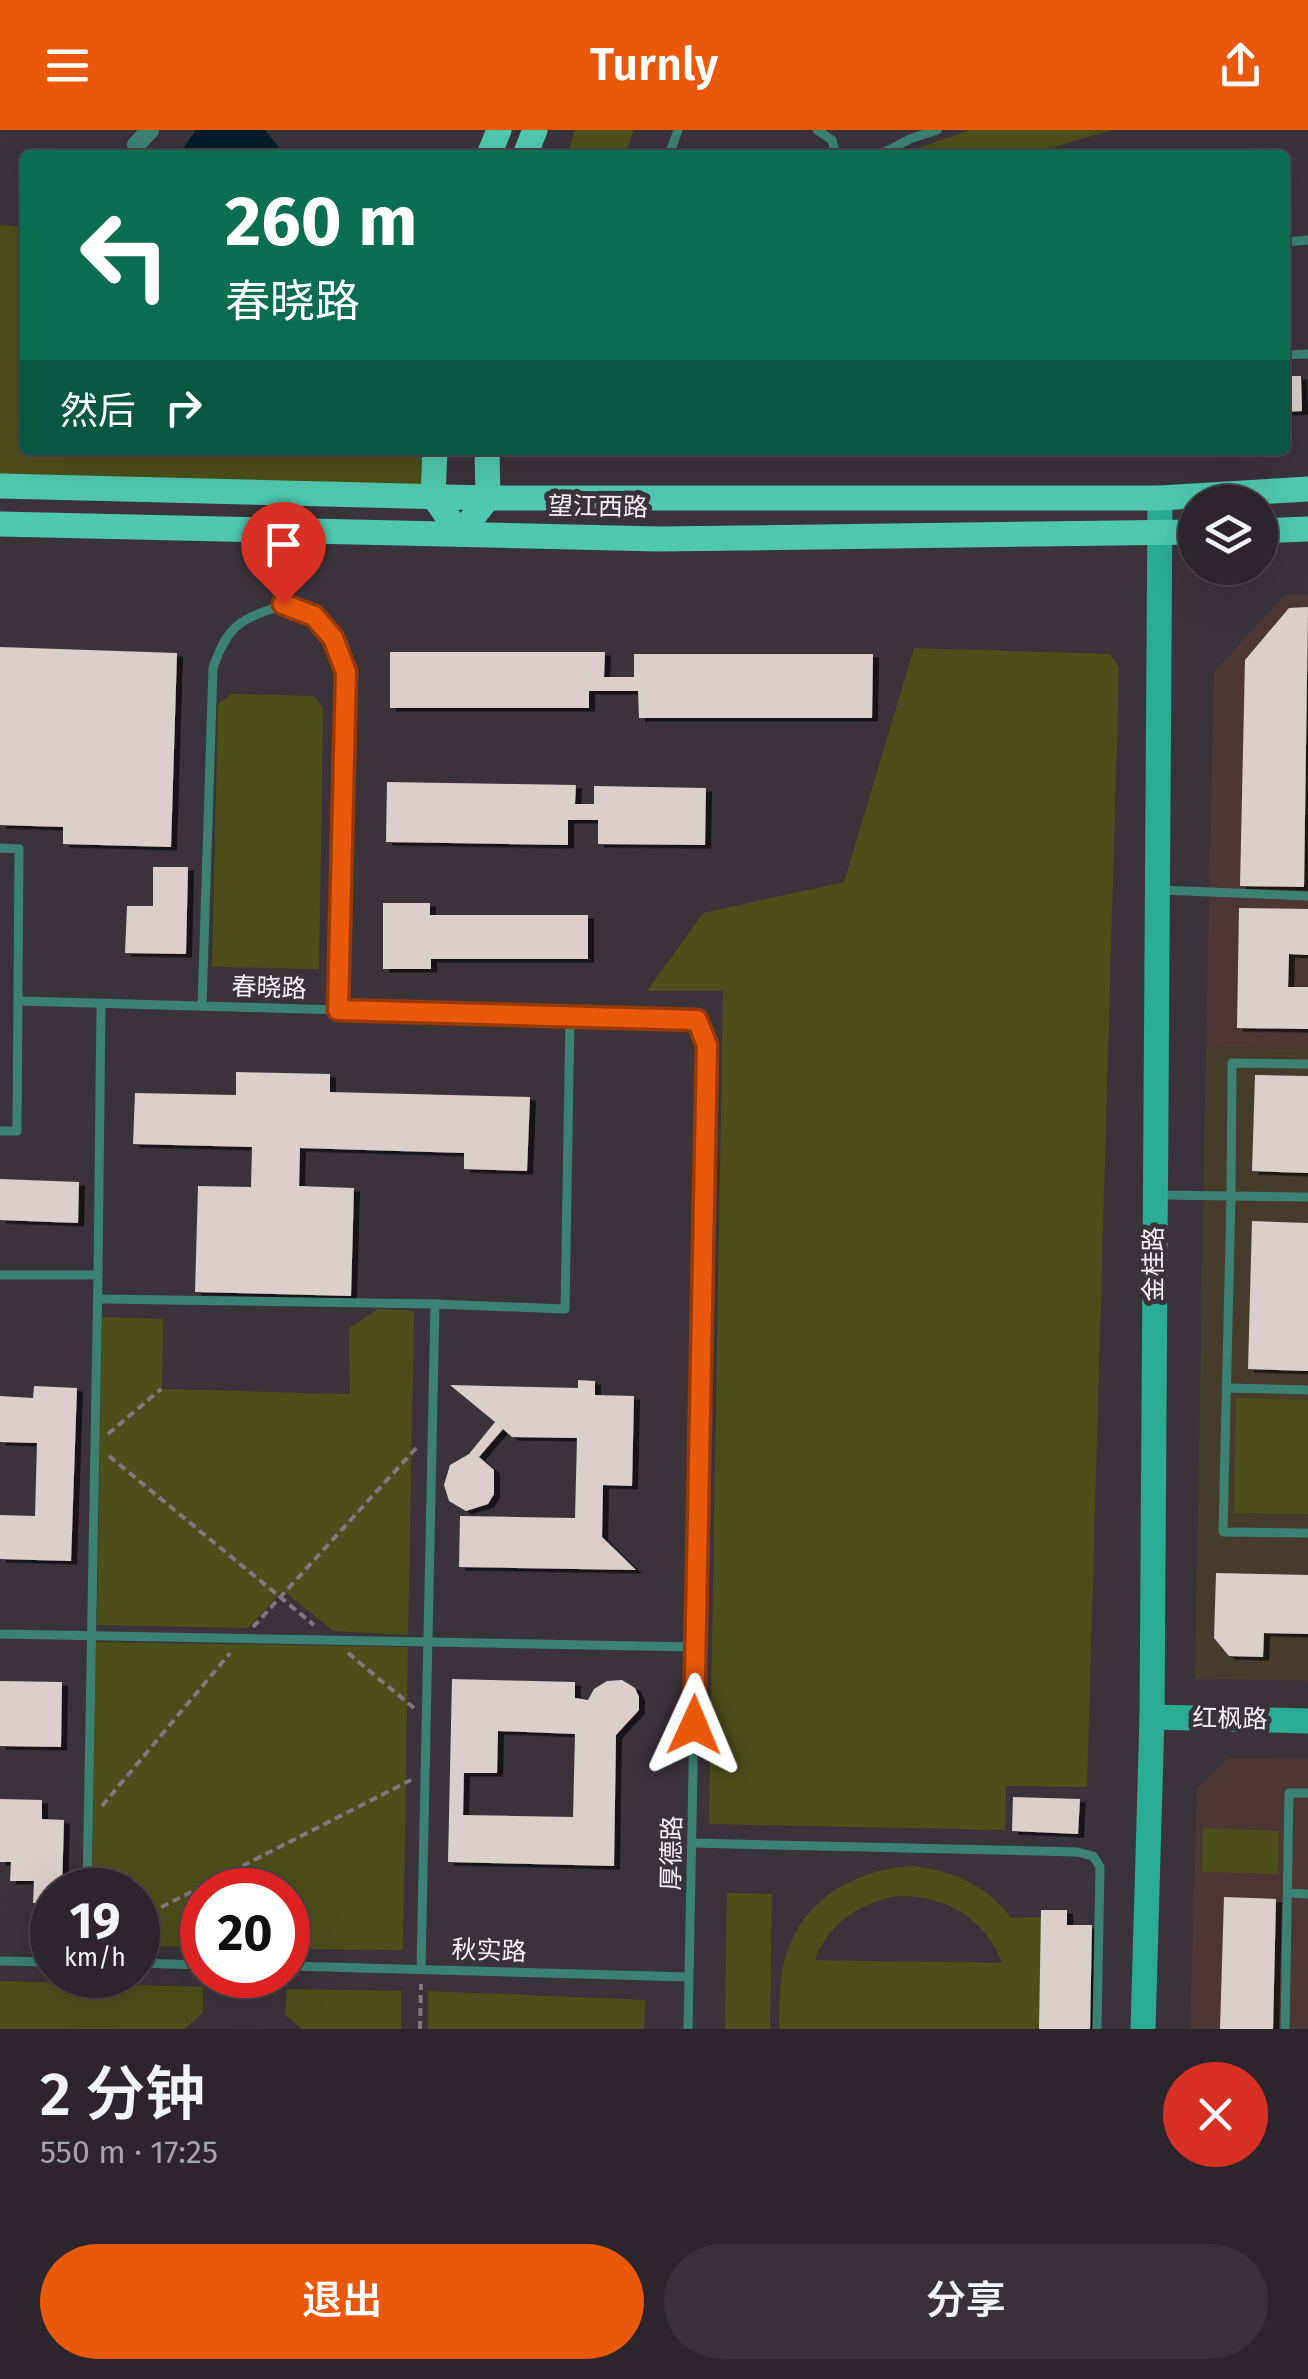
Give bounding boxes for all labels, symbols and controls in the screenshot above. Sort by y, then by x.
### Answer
icon: menu [40,38,95,93]
text: Turnly [590,38,718,92]
icon: share [1213,38,1268,93]
text: 260 m [225,180,417,264]
icon: left [60,190,190,320]
text: 春晓路 [225,275,360,329]
icon: right [156,380,211,435]
text: 然后 [60,388,136,434]
map controls [1178,485,1278,585]
button: layers [1178,485,1278,585]
street label: 望江西路 [548,491,648,523]
pin [241,502,326,605]
icon: arrive [256,517,311,572]
street label: 春晓路 [231,972,307,1004]
street label: 金桂路 [1139,1226,1169,1302]
position arrow [642,1673,746,1777]
street label: 红枫路 [1192,1703,1268,1735]
street label: 厚德路 [656,1815,688,1891]
speed limit sign: 20 [180,1868,310,1998]
text: 19 [69,1891,121,1951]
street label: 秋实路 [451,1935,527,1967]
text: km/h [64,1943,126,1973]
text: 2 分钟 [40,2059,205,2131]
button: close [1163,2062,1268,2167]
text: 550 m · 17:25 [40,2133,218,2171]
button: 退出 [40,2244,644,2359]
button: 分享 [664,2244,1268,2359]

